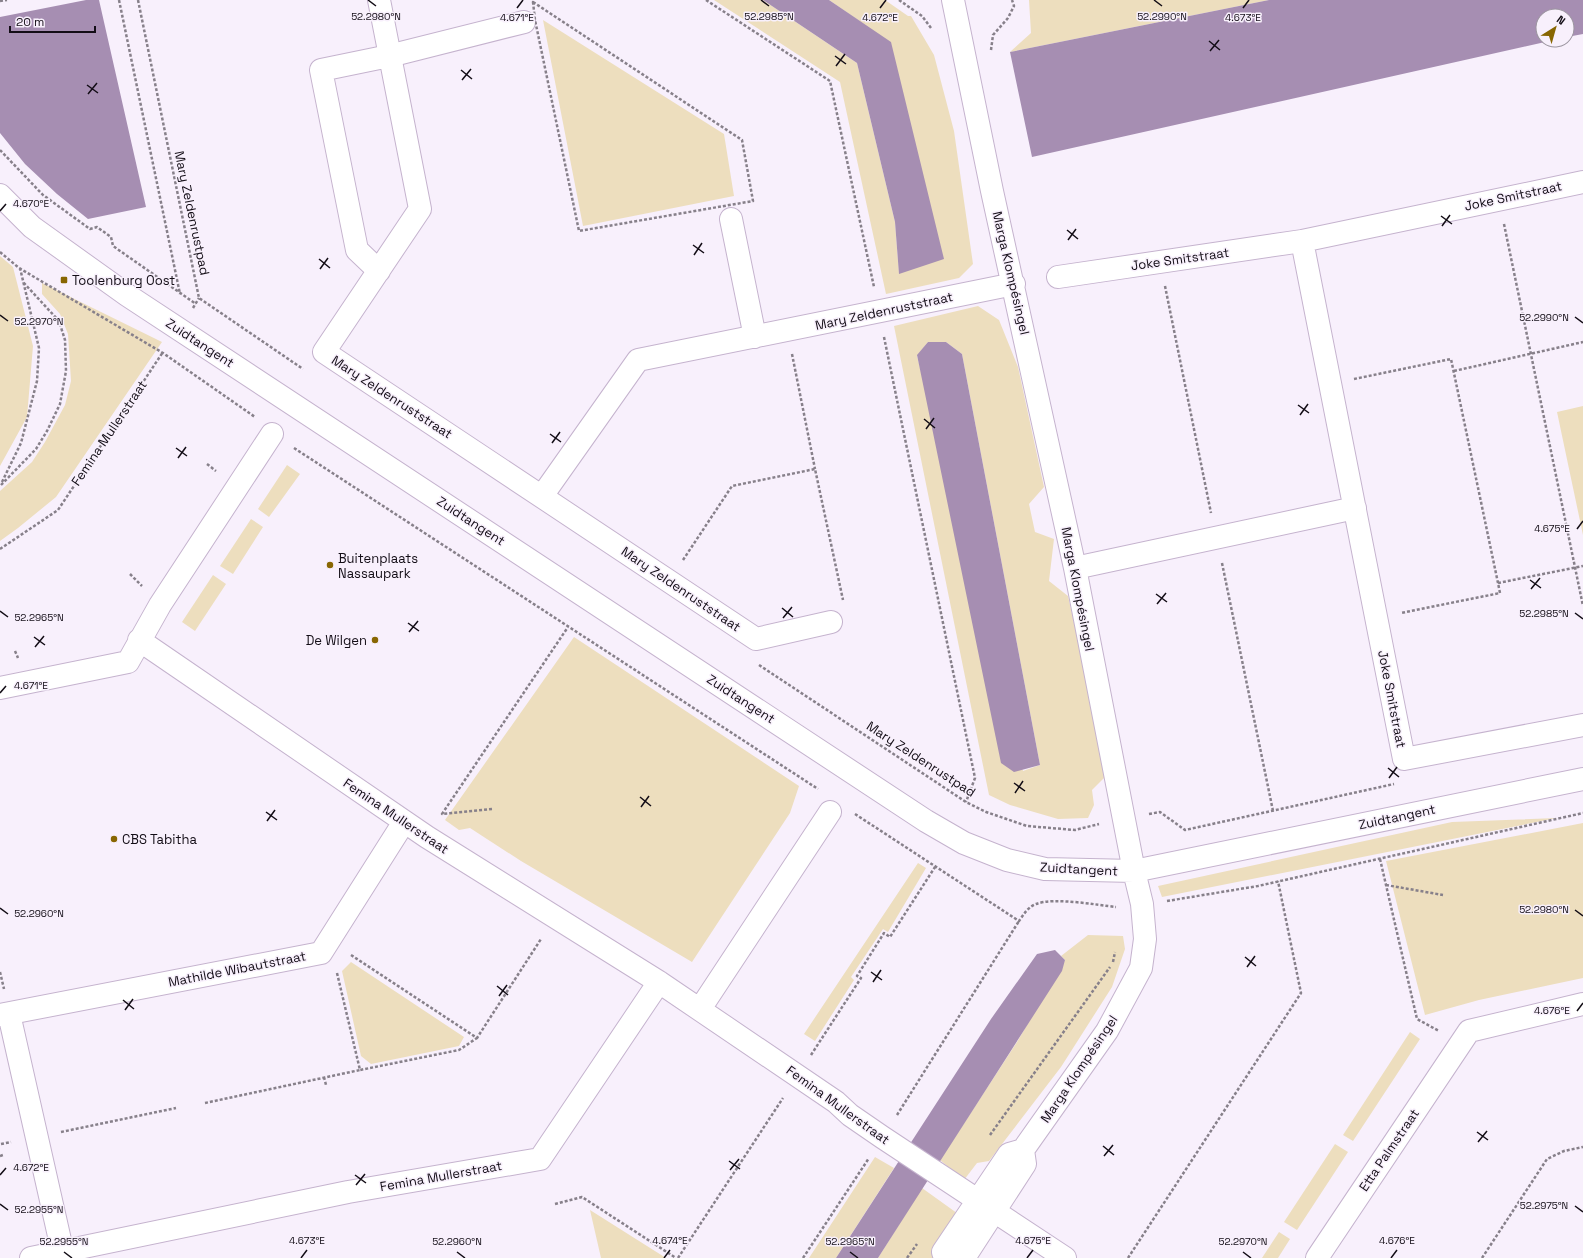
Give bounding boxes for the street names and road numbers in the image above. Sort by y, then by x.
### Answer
street label: Mary Zeldenrustpad [171,149,213,277]
street label: Joke Smitstraat [1463,177,1563,215]
street label: Marga Klompésingel [989,210,1033,336]
street label: Joke Smitstraat [1130,244,1230,274]
street label: Mary Zeldenruststraat [813,288,955,334]
street label: Zuidtangent [163,315,237,371]
street label: Mary Zeldenruststraat [328,352,456,442]
street label: Femina Mullerstraat [67,377,151,489]
street label: Zuidtangent [434,493,508,549]
street label: Marga Klompésingel [1058,525,1098,653]
street label: Mary Zeldenruststraat [618,543,744,635]
street label: Joke Smitstraat [1374,649,1410,749]
street label: Zuidtangent [704,671,778,727]
street label: Mary Zeldenrustpad [863,717,979,801]
street label: Femina Mullerstraat [340,774,452,858]
street label: Zuidtangent [1357,801,1437,833]
street label: Zuidtangent [1040,858,1118,880]
street label: Mathilde Wibautstraat [167,947,307,991]
street label: Marga Klompésingel [1037,1012,1121,1126]
street label: Femina Mullerstraat [783,1062,893,1148]
street label: Etta Palmstraat [1355,1106,1423,1194]
street label: Femina Mullerstraat [379,1157,503,1195]

